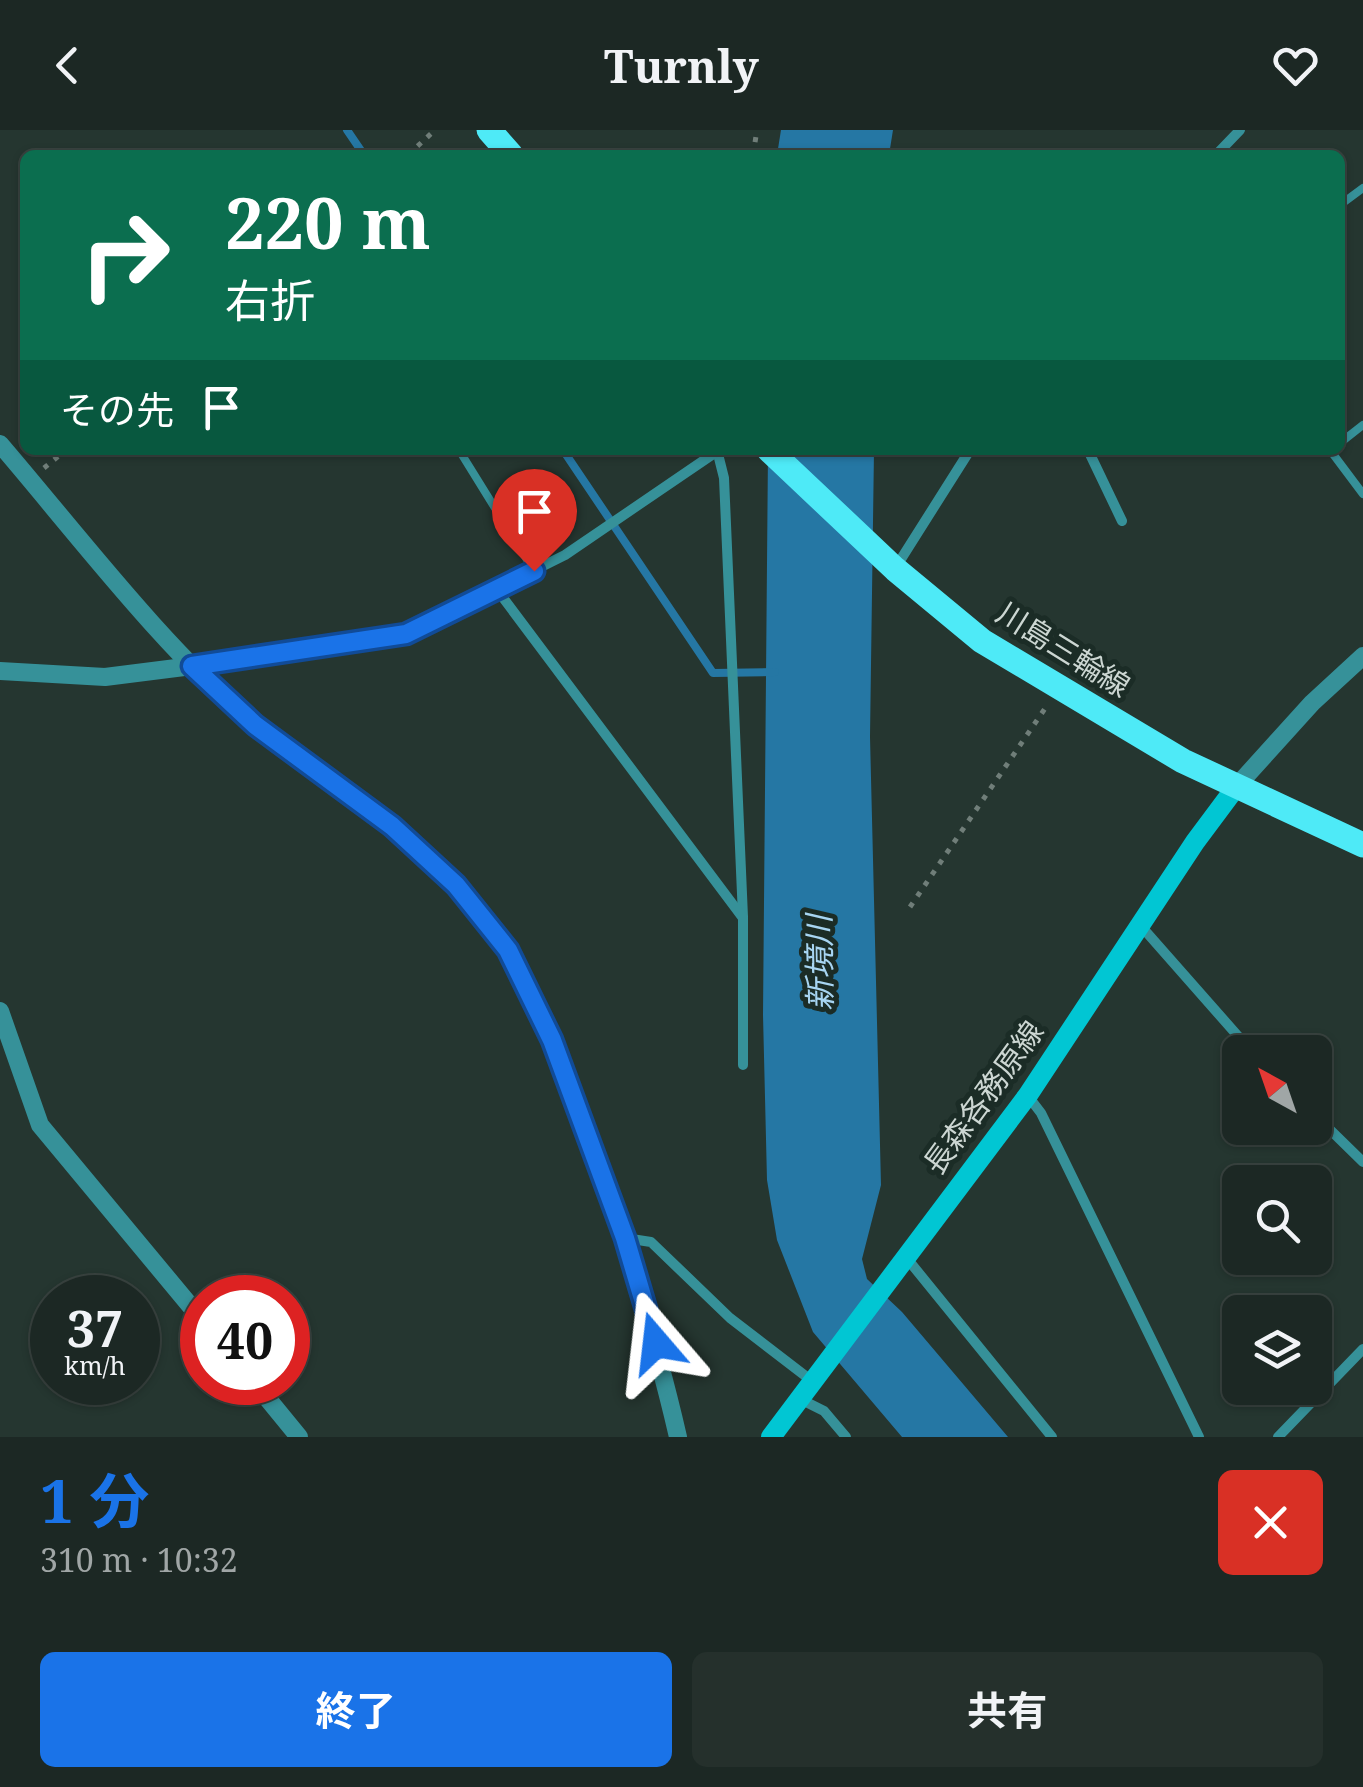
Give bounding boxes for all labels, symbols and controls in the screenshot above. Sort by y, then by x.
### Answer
text: Turnly [604,35,759,96]
icon: back [40,38,95,93]
icon: heart [1268,38,1323,93]
text: 220 m [225,174,431,270]
icon: right [60,190,190,320]
text: 右折 [225,269,315,330]
icon: arrive [194,380,249,435]
text: その先 [60,383,174,435]
pin [492,469,577,572]
icon: arrive [507,484,562,539]
street label: 川島三輪線 [989,592,1138,706]
water label: 新境川 [796,912,841,1011]
street label: 長森各務原線 [913,1012,1052,1182]
north arrow [1222,1035,1332,1145]
map controls [1222,1035,1332,1405]
button: search [1222,1165,1332,1275]
speed limit sign: 40 [180,1275,310,1405]
position arrow [604,1291,708,1395]
text: 37 [67,1294,123,1362]
button: layers [1222,1295,1332,1405]
text: km/h [64,1348,126,1382]
text: 1 分 [40,1459,150,1541]
button: close [1218,1470,1323,1575]
text: 310 m · 10:32 [40,1538,238,1581]
button: 終了 [40,1652,672,1767]
button: 共有 [692,1652,1323,1767]

